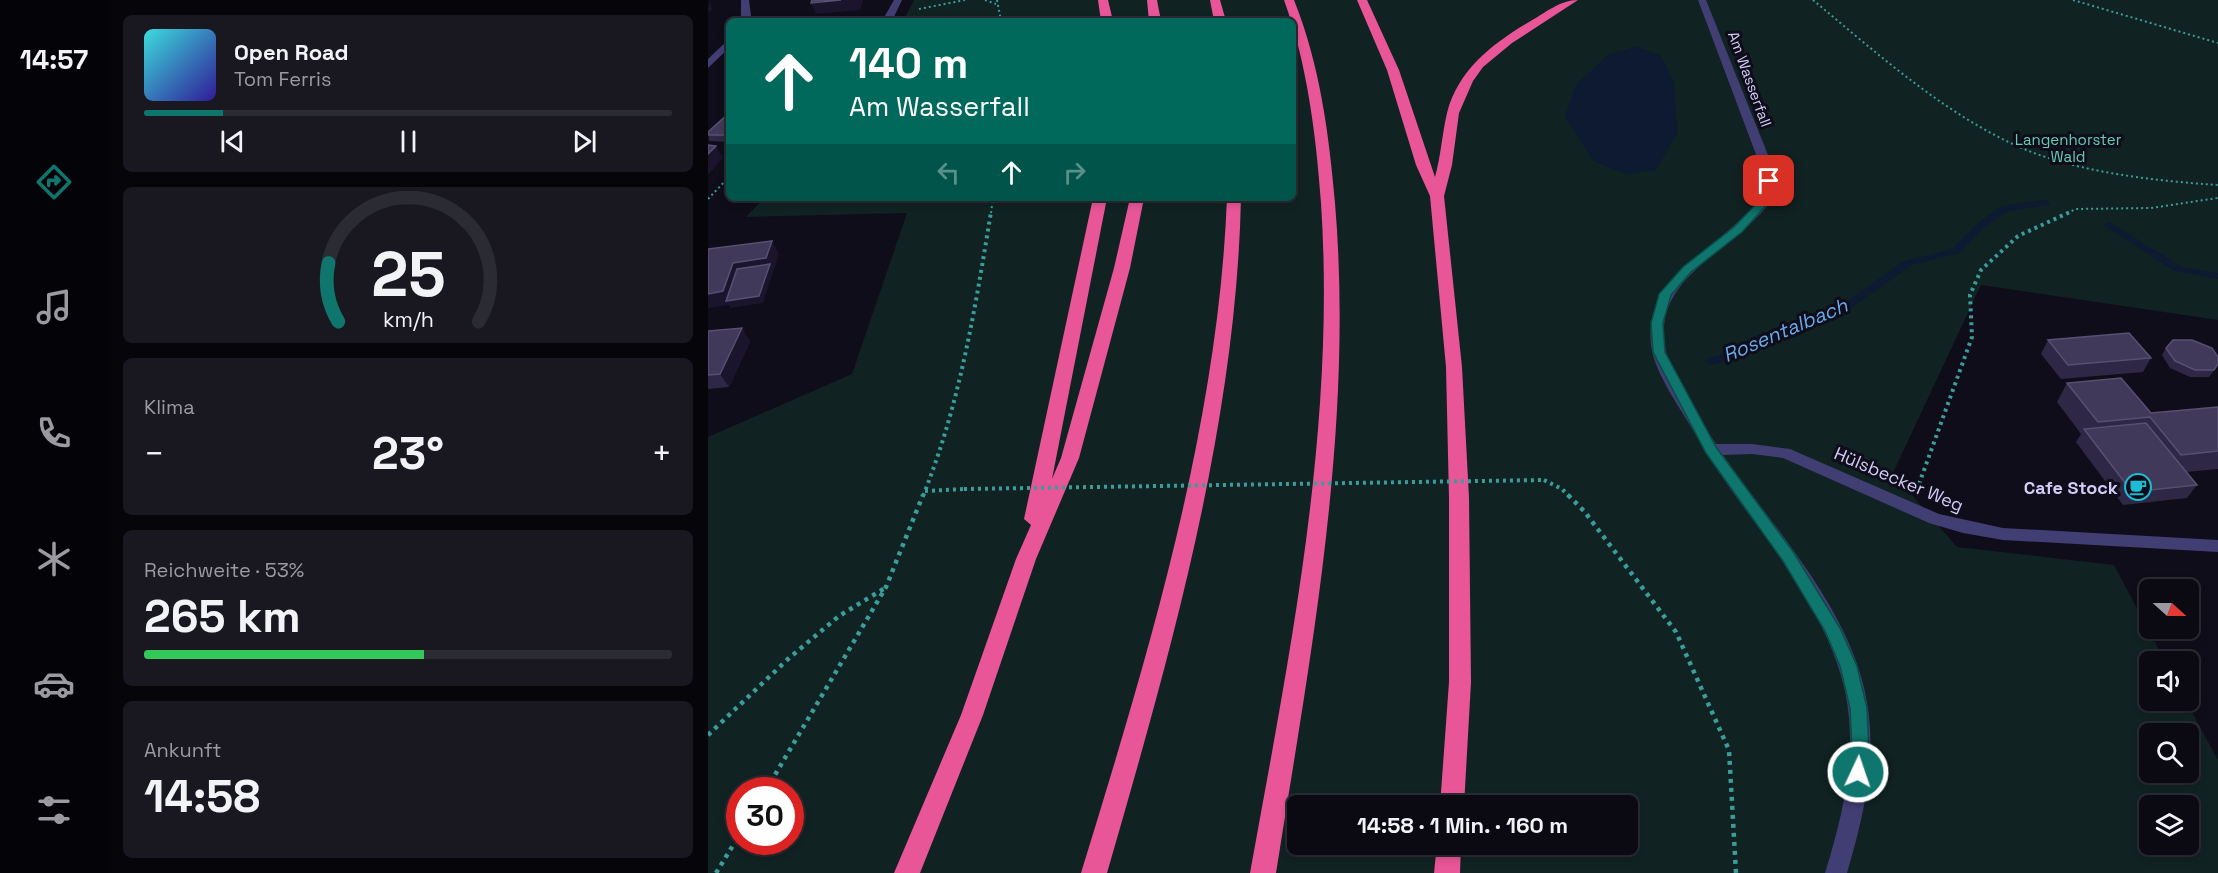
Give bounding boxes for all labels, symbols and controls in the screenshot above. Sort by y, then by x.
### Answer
street label: Am Wasserfall [1724,29,1776,129]
text: 140 m [849,37,968,90]
text: Open Road [234,38,349,66]
text: 14:57 [20,42,88,77]
icon: ahead [750,42,828,120]
text: Tom Ferris [234,66,332,92]
text: Am Wasserfall [849,89,1030,124]
icon: previous [216,125,249,158]
icon: pause [392,125,425,158]
icon: next [568,125,601,158]
park label: Langenhorster Wald [2015,130,2122,166]
pin [1743,155,1794,206]
icon: left [932,156,965,189]
icon: ahead [995,156,1028,189]
icon: right [1058,156,1091,189]
icon: directions [33,161,75,203]
icon: arrive [1752,164,1785,197]
text: 25 [371,235,445,314]
icon: music [33,286,75,328]
water label: Rosentalbach [1719,292,1852,368]
text: km/h [382,306,434,333]
text: Klima [144,394,195,420]
icon: phone [33,412,75,454]
text: 23° [372,425,444,482]
text: − [144,433,164,475]
text: + [652,433,672,475]
street label: Hülsbecker Weg [1831,441,1967,517]
cafe icon: Cafe Stock [2123,472,2153,502]
place label: Cafe Stock [2024,476,2118,499]
icon: climate [33,538,75,580]
text: Reichweite · 53% [144,557,304,583]
north arrow [2139,579,2199,639]
map controls [2139,579,2199,855]
text: 265 km [144,588,301,645]
button: sound [2139,651,2199,711]
icon: car [33,663,75,705]
button: search [2139,723,2199,783]
text: Ankunft [144,737,222,763]
position arrow [1826,740,1890,804]
text: 14:58 [144,768,260,825]
speed limit sign: 30 [726,777,804,855]
icon: filters [33,789,75,831]
button: layers [2139,795,2199,855]
text: 14:58 · 1 Min. · 160 m [1357,811,1568,839]

